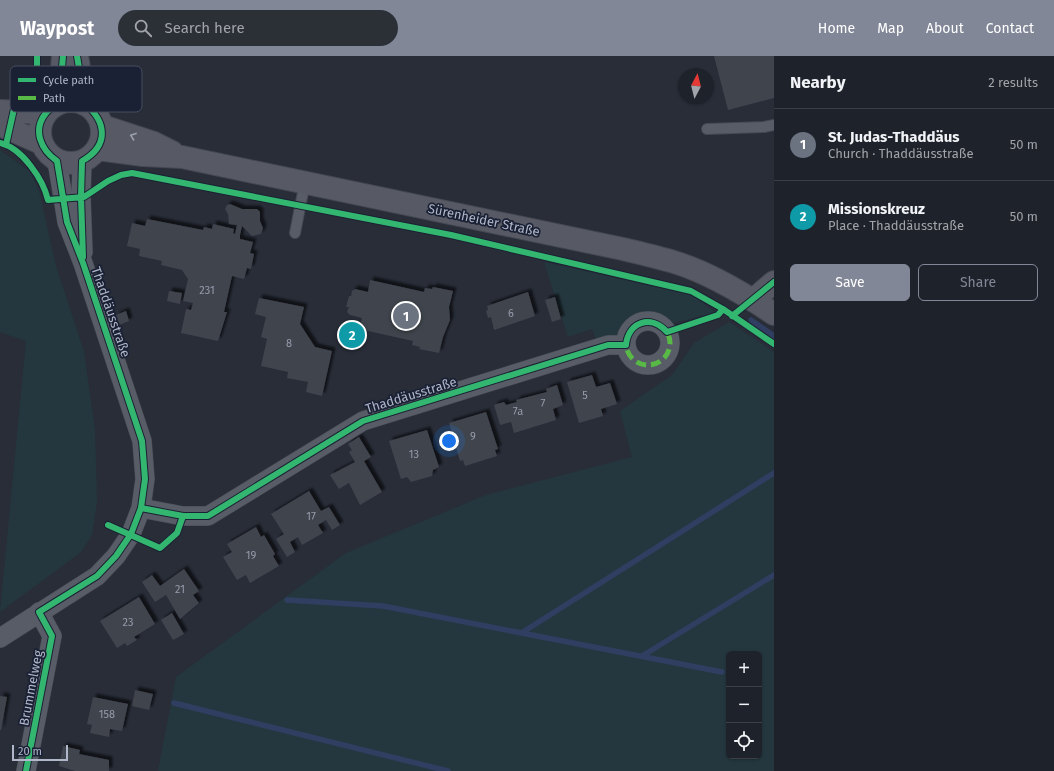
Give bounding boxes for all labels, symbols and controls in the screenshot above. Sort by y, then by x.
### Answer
search box [118,10,398,46]
text: Waypost [20,17,94,40]
icon: search [132,17,154,39]
text: Search here [164,19,245,37]
text: Home [818,20,855,37]
text: Map [877,20,904,37]
text: About [926,20,964,37]
text: Contact [986,20,1034,37]
legend [10,66,142,112]
north arrow [678,68,714,104]
text: Nearby [790,72,845,93]
text: Cycle path [43,74,94,87]
text: 2 results [988,75,1038,90]
text: Path [43,92,65,105]
text: St. Judas-Thaddäus [828,128,960,146]
one-way arrow [130,132,137,140]
text: 1 [800,137,806,152]
text: 50 m [1010,137,1038,152]
text: Church · Thaddäusstraße [828,146,974,161]
text: Missionskreuz [828,200,925,218]
street label: Sürenheider Straße [427,201,541,239]
text: 2 [800,209,806,224]
text: 50 m [1010,209,1038,224]
text: Place · Thaddäusstraße [828,218,964,233]
button: Save [790,264,910,301]
button: Share [918,264,1038,301]
street label: Thaddäusstraße [88,265,134,359]
house number: 231 [199,284,215,297]
pin: 1 [393,301,419,331]
house number: 6 [508,307,514,320]
pin: 2 [339,320,365,350]
house number: 8 [286,337,292,350]
street label: Thaddäusstraße [364,374,458,416]
house number: 5 [582,389,588,402]
house number: 7 [541,397,546,410]
house number: 7a [513,405,523,418]
house number: 9 [470,430,476,443]
your location [439,431,459,451]
house number: 13 [409,448,419,461]
house number: 17 [306,510,316,523]
house number: 19 [246,549,256,562]
house number: 21 [175,583,185,596]
house number: 23 [123,616,133,629]
street label: Brummelweg [16,649,46,727]
map controls [726,651,762,759]
button: + [726,651,762,687]
button: − [726,687,762,723]
house number: 158 [99,708,115,721]
button: locate [726,723,762,759]
scale bar [12,743,68,762]
text: 20 m [18,745,42,758]

